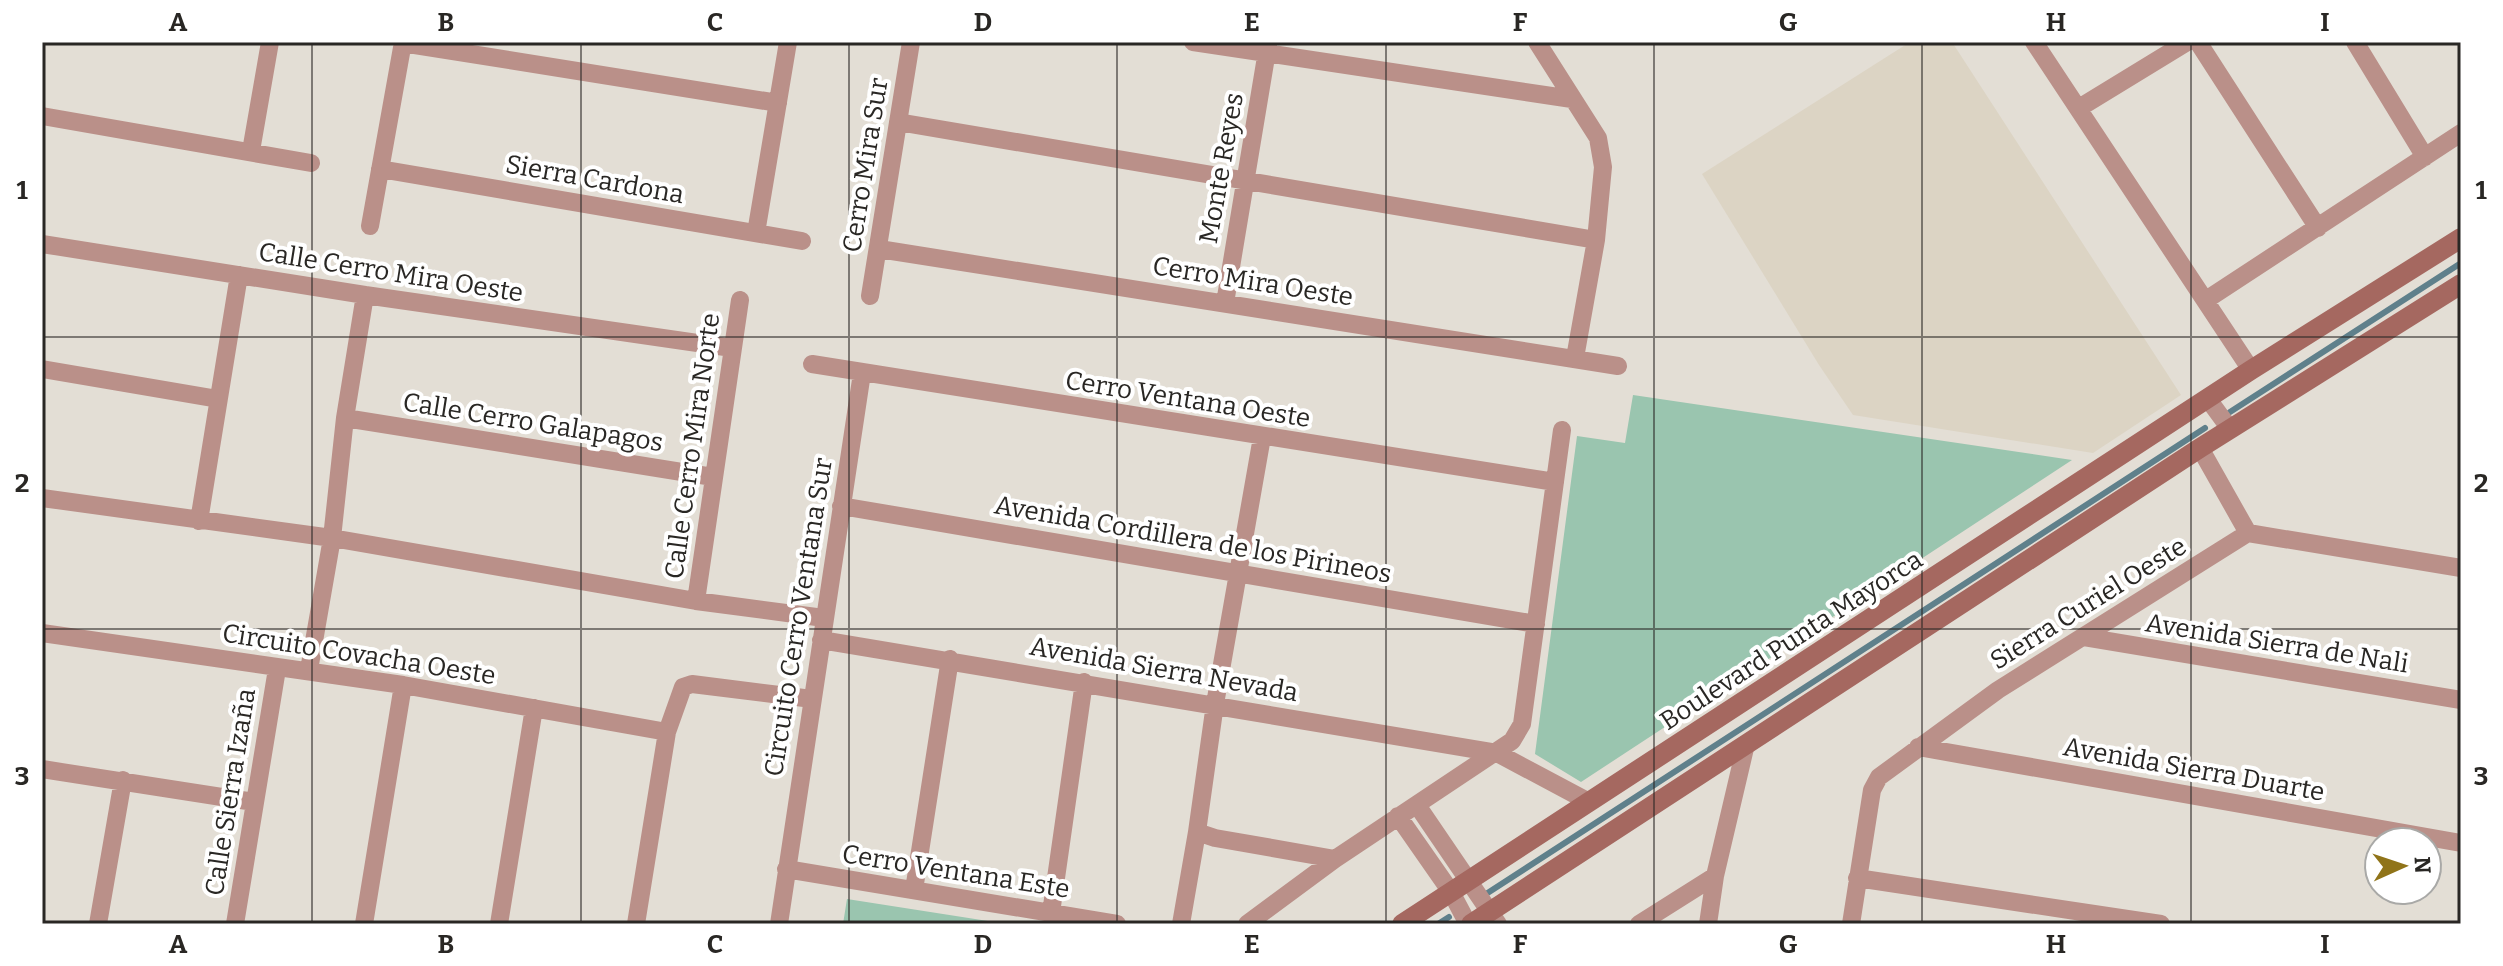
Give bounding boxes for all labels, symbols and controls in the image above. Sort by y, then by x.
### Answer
text: A [169,7,188,38]
text: B [438,7,454,38]
text: C [707,7,723,38]
text: D [974,7,992,38]
text: E [1244,7,1260,38]
text: F [1513,7,1528,38]
text: G [1779,7,1798,38]
text: H [2046,7,2066,38]
text: I [2320,7,2330,38]
street label: Cerro Mira Sur [836,75,895,255]
street label: Monte Reyes [1193,90,1250,246]
street label: Sierra Cardona [503,149,686,210]
text: 1 [16,175,28,206]
text: 1 [2475,175,2487,206]
street label: Calle Cerro Mira Oeste [256,236,525,309]
street label: Cerro Mira Oeste [1150,250,1355,313]
street label: Calle Cerro Mira Norte [658,311,727,581]
street label: Cerro Ventana Oeste [1063,365,1313,434]
street label: Calle Cerro Galapagos [401,387,665,458]
street label: Circuito Cerro Ventana Sur [758,455,839,778]
text: 2 [15,468,29,499]
text: 2 [2474,468,2488,499]
street label: Avenida Cordillera de los Pirineos [992,489,1394,590]
street label: Sierra Curiel Oeste [1985,531,2192,676]
street label: Boulevard Punta Mayorca [1654,544,1928,737]
street label: Avenida Sierra de Nali [2143,607,2411,680]
street label: Circuito Covacha Oeste [220,618,498,691]
street label: Avenida Sierra Nevada [1027,631,1300,708]
street label: Calle Sierra Izaña [199,686,262,898]
street label: Avenida Sierra Duarte [2061,731,2327,808]
text: 3 [15,761,29,792]
text: 3 [2474,761,2488,792]
north arrow [2363,826,2443,906]
street label: Cerro Ventana Este [840,838,1072,905]
text: N [2409,856,2436,874]
text: A [169,929,188,960]
text: B [438,929,454,960]
text: C [707,929,723,960]
text: D [974,929,992,960]
text: E [1244,929,1260,960]
text: F [1513,929,1528,960]
text: G [1779,929,1798,960]
text: H [2046,929,2066,960]
text: I [2320,929,2330,960]

